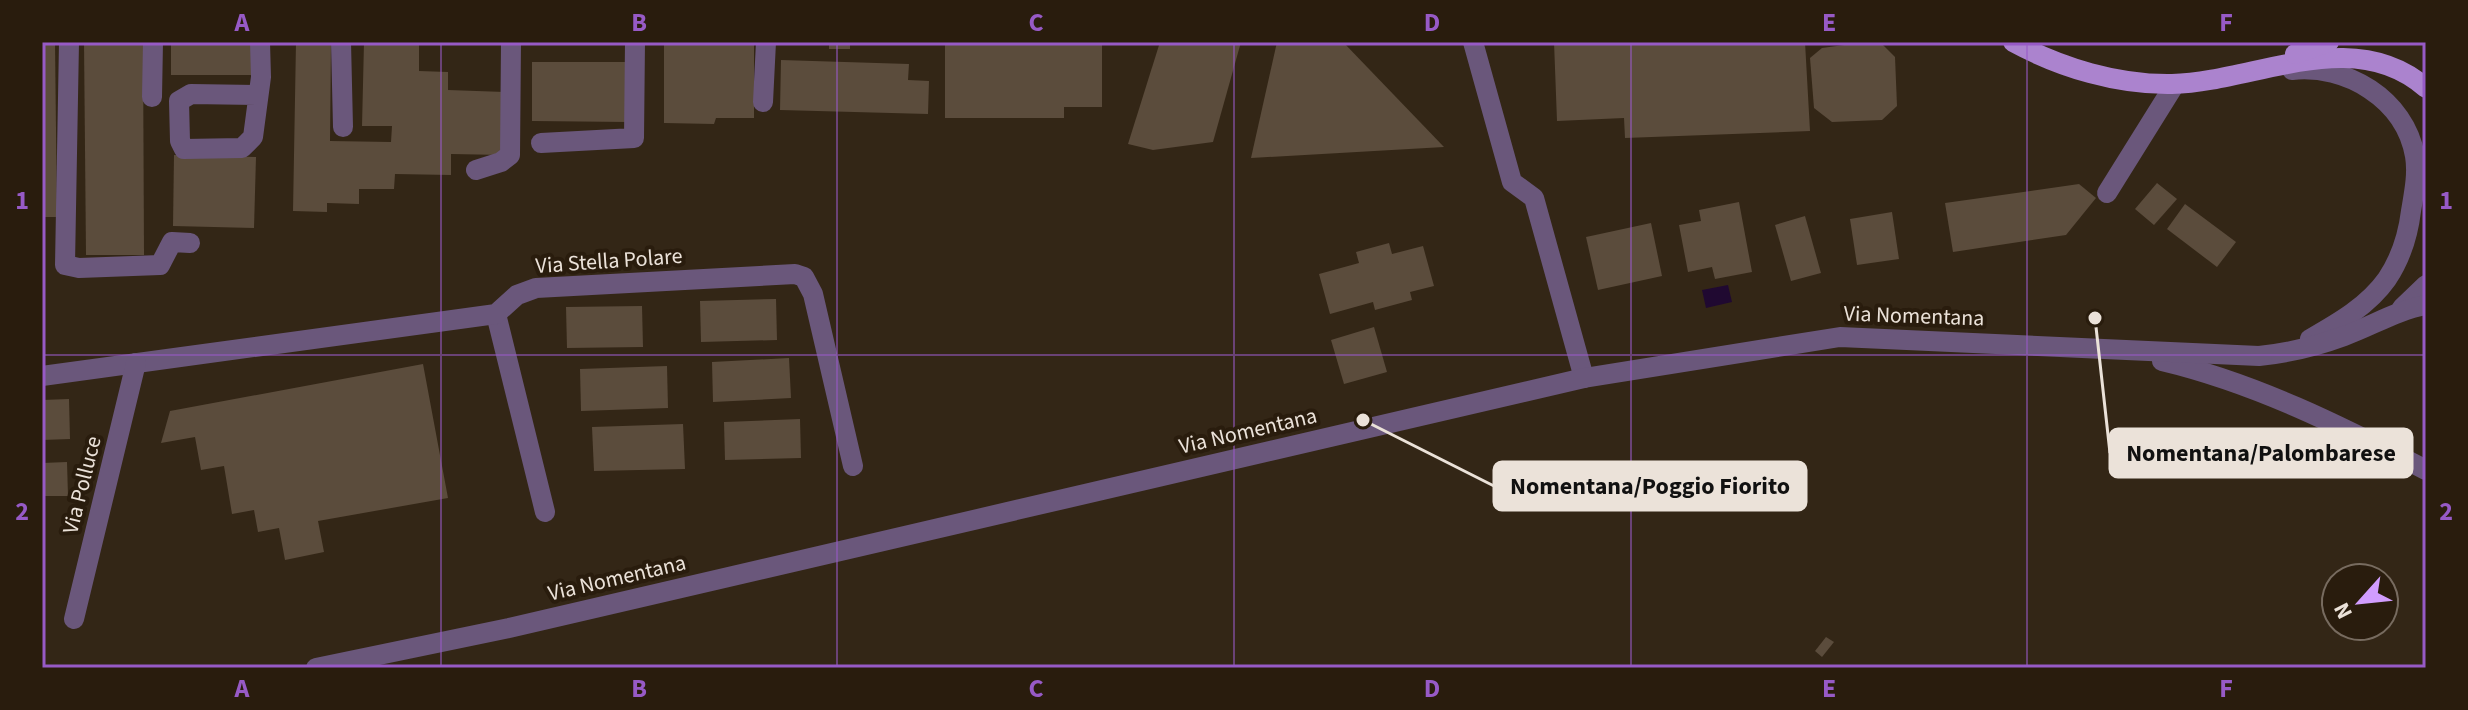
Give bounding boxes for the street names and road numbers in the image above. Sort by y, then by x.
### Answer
street label: Via Stella Polare [535,240,684,282]
street label: Via Nomentana [1843,298,1985,334]
street label: Via Nomentana [1176,400,1320,462]
street label: Via Polluce [54,433,110,537]
street label: Via Nomentana [545,547,689,609]

